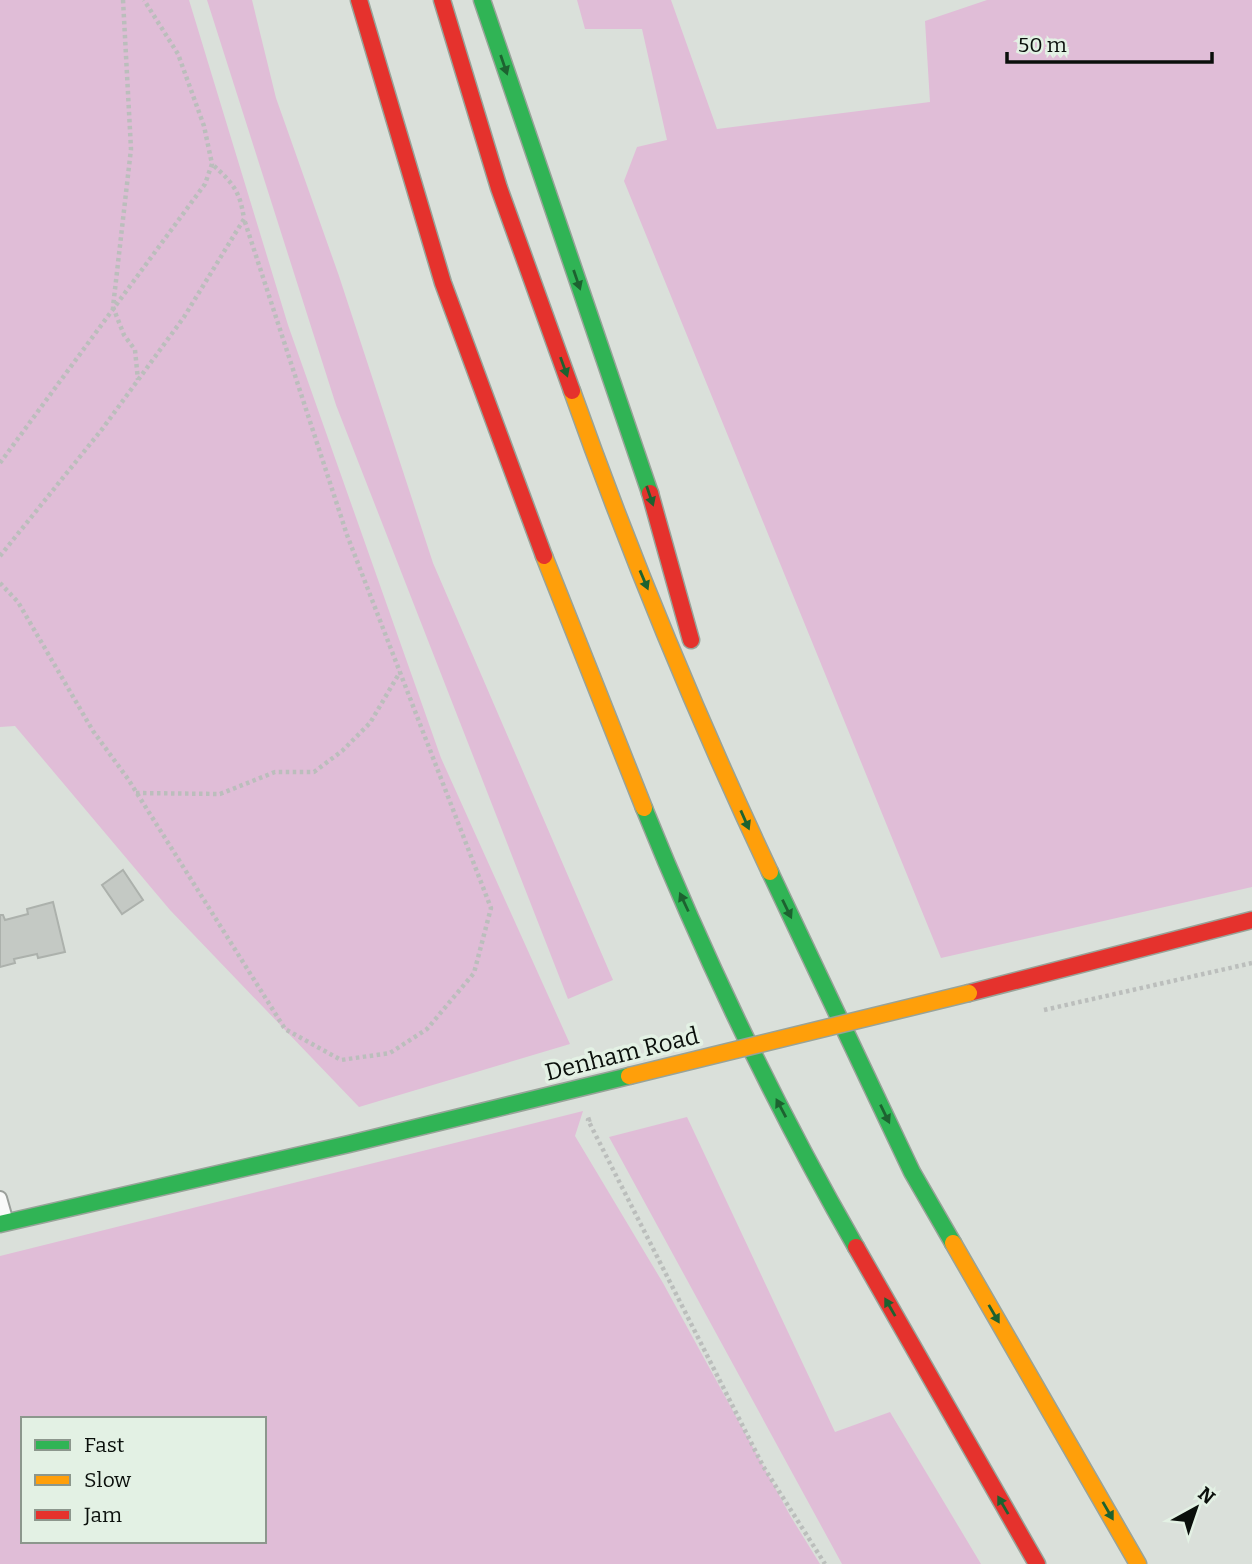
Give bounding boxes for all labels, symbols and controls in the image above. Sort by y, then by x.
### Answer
scale bar [1007,21,1212,65]
text: 50 m [1018,32,1067,58]
one-way arrow [499,54,510,75]
one-way arrow [572,270,583,291]
one-way arrow [559,357,570,378]
one-way arrow [645,485,656,506]
one-way arrow [638,570,650,590]
one-way arrow [739,810,751,830]
one-way arrow [678,892,689,912]
one-way arrow [781,899,792,919]
street label: Denham Road [542,1021,702,1087]
one-way arrow [775,1097,787,1117]
one-way arrow [880,1104,891,1125]
one-way arrow [884,1297,896,1317]
one-way arrow [988,1304,1000,1324]
legend [21,1417,266,1543]
text: Fast [84,1432,125,1458]
text: Slow [84,1467,131,1493]
north arrow [1161,1473,1231,1543]
text: N [1194,1482,1220,1509]
one-way arrow [997,1495,1009,1514]
one-way arrow [1102,1501,1114,1521]
text: Jam [83,1502,122,1528]

